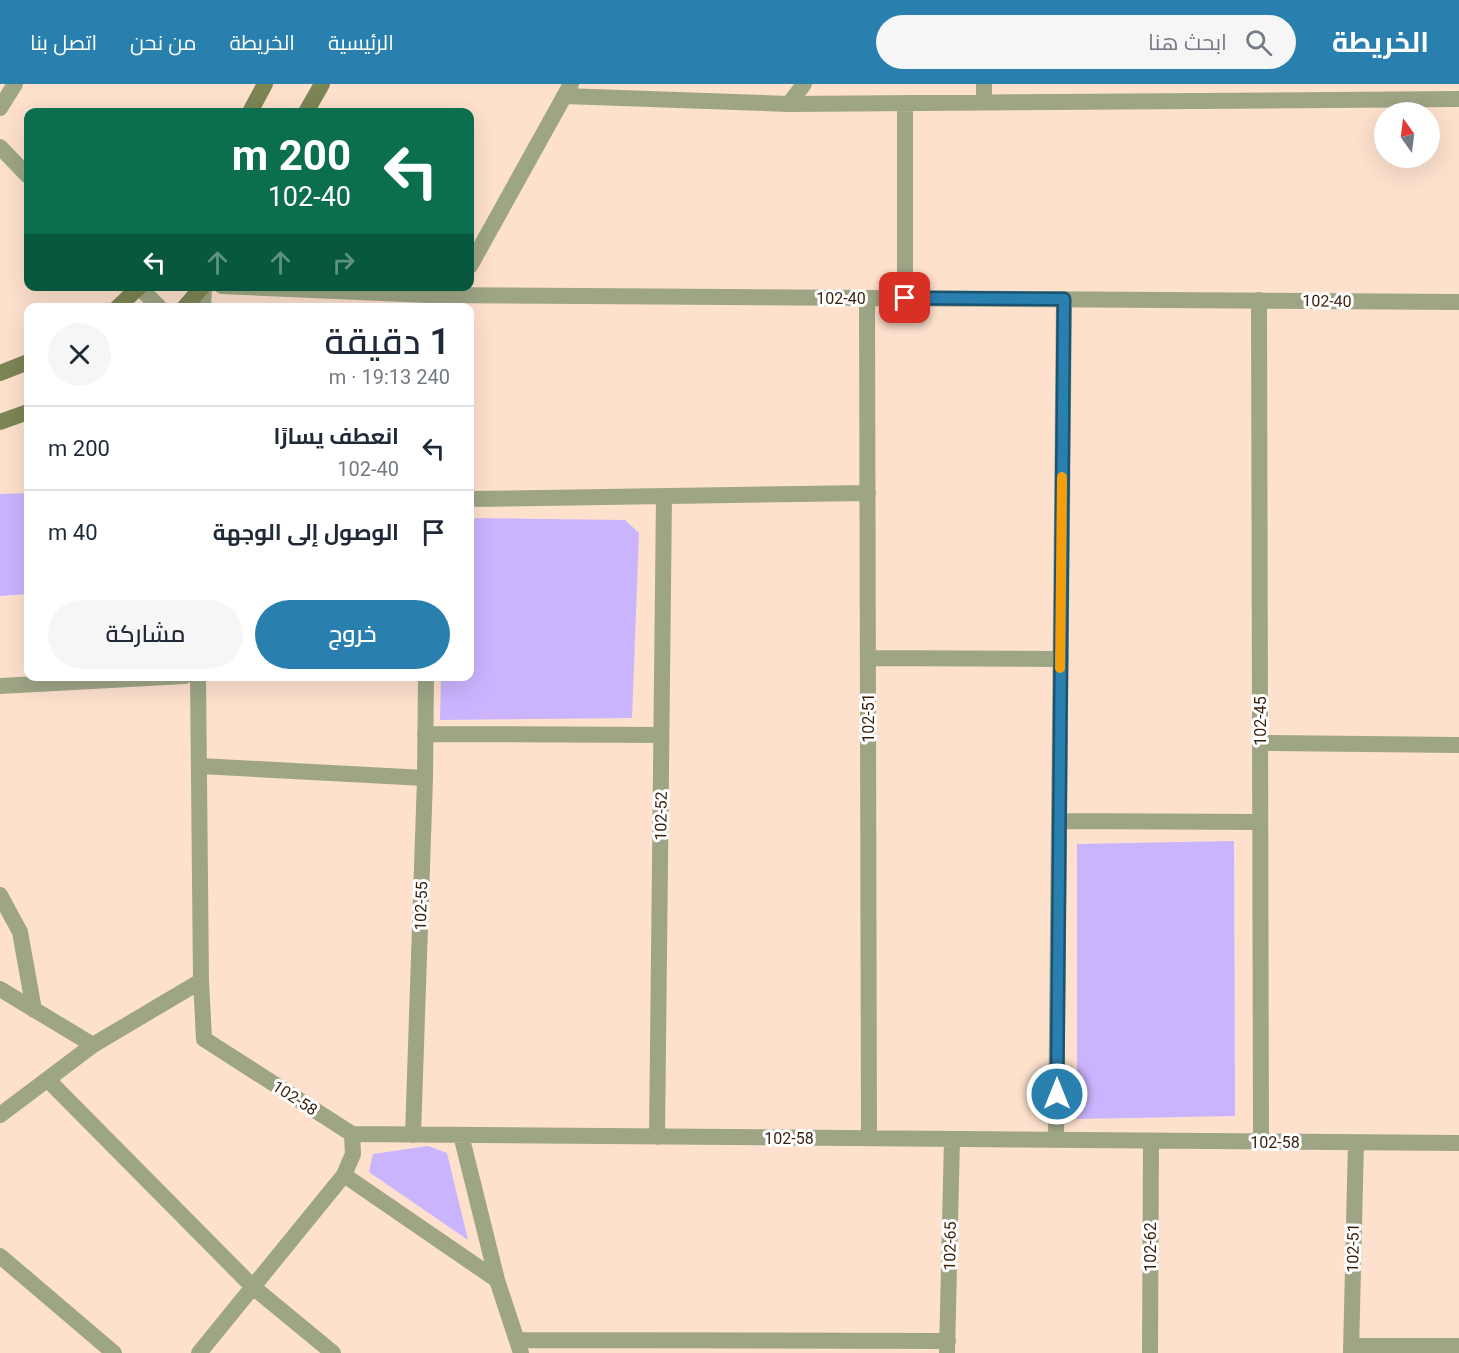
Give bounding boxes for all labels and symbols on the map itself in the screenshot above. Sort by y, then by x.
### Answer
north arrow [1374,102,1440,168]
pin [879,272,930,323]
street label: 102-40 [816,289,866,308]
street label: 102-40 [1302,291,1352,311]
street label: 102-51 [859,693,878,743]
street label: 102-45 [1251,696,1270,746]
street label: 102-52 [651,791,671,841]
street label: 102-55 [411,881,431,931]
position arrow [1025,1062,1089,1126]
street label: 102-58 [269,1077,321,1119]
street label: 102-58 [764,1129,814,1148]
street label: 102-58 [1250,1133,1300,1152]
street label: 102-65 [940,1221,960,1271]
street label: 102-62 [1141,1222,1160,1272]
street label: 102-51 [1343,1223,1363,1273]

